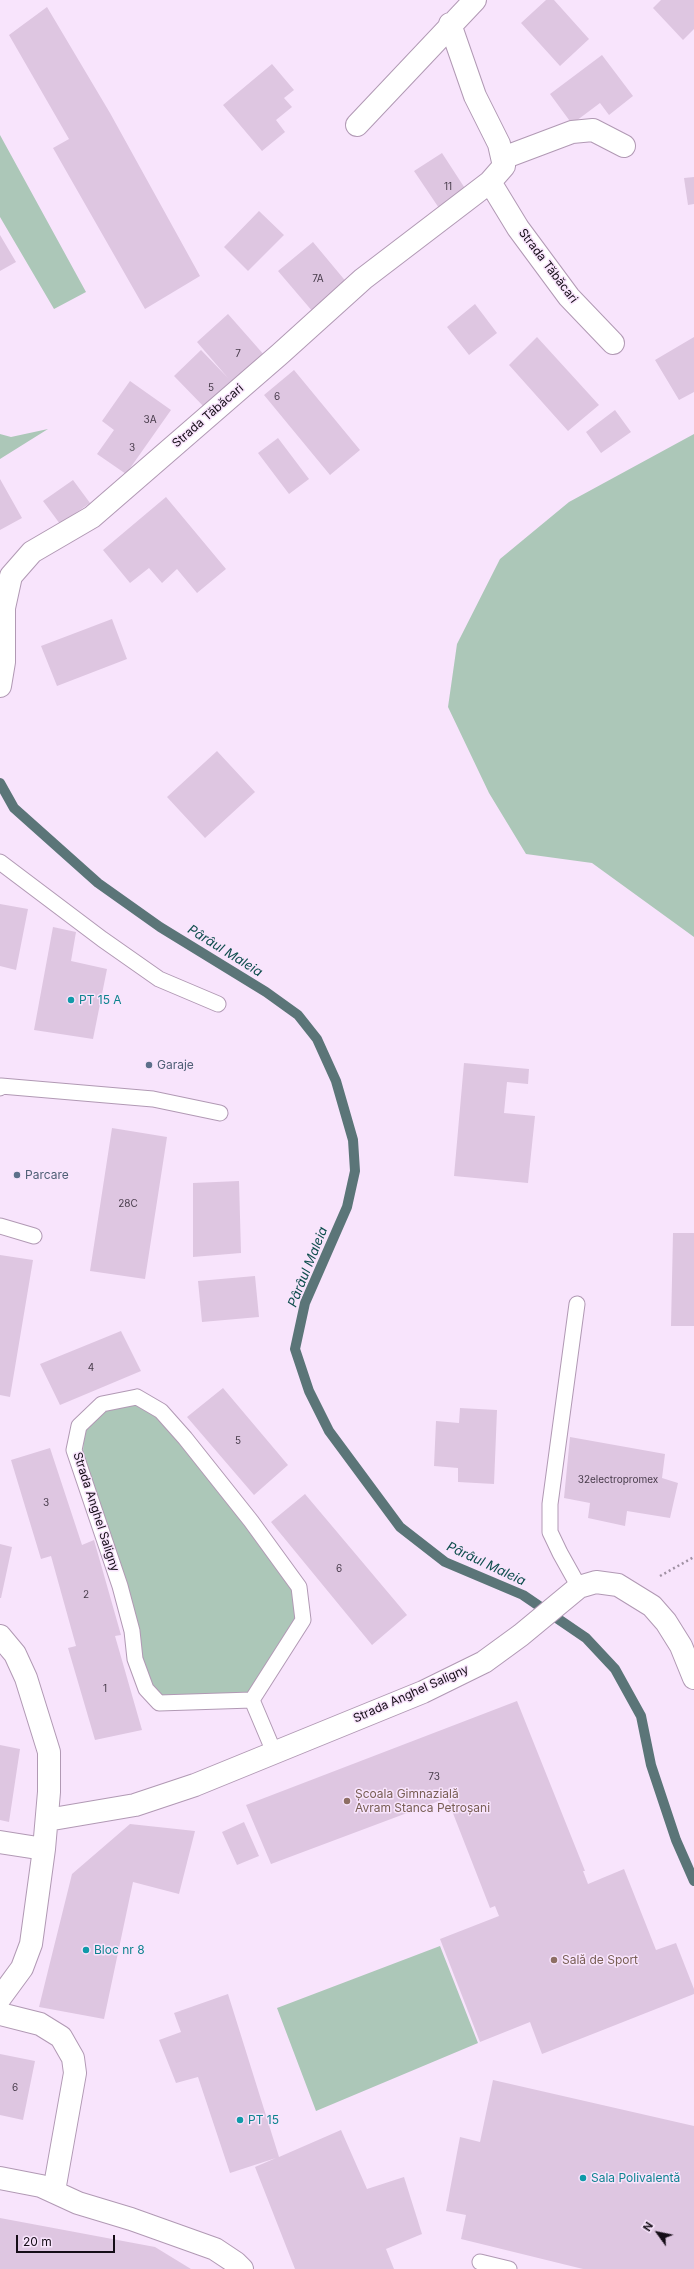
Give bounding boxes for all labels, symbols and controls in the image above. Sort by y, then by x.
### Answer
house number: 11 [444,181,452,193]
street label: Strada Tăbăcari [515,226,581,306]
house number: 7A [312,273,324,285]
house number: 7 [235,348,241,360]
street label: Strada Tăbăcari [170,381,246,451]
house number: 5 [208,382,214,394]
house number: 6 [274,391,280,403]
house number: 3A [143,414,157,426]
house number: 3 [129,442,135,454]
water label: Pârâul Maleia [185,922,265,980]
place label: PT 15 A [79,993,122,1007]
marker: PT 15 A [66,995,76,1005]
place label: Garaje [157,1058,194,1072]
marker: Garaje [144,1060,154,1070]
place label: Parcare [25,1168,69,1182]
marker: Parcare [12,1170,22,1180]
house number: 28C [118,1198,138,1210]
water label: Pârâul Maleia [285,1225,331,1309]
house number: 4 [88,1362,94,1374]
house number: 5 [235,1435,241,1447]
street label: Strada Anghel Saligny [70,1450,122,1574]
house number: 32electropromex [578,1474,658,1486]
house number: 3 [43,1497,49,1509]
water label: Pârâul Maleia [444,1539,528,1589]
house number: 6 [336,1563,342,1575]
house number: 2 [83,1589,89,1601]
street label: Strada Anghel Saligny [351,1662,471,1726]
house number: 1 [103,1683,107,1695]
house number: 73 [428,1771,440,1783]
place label: Școala Gimnazială Avram Stanca Petroșani [355,1787,490,1815]
marker: Școala Gimnazială Avram Stanca Petroșani [342,1796,352,1806]
place label: Bloc nr 8 [94,1943,145,1957]
marker: Bloc nr 8 [81,1945,91,1955]
place label: Sală de Sport [562,1953,638,1967]
marker: Sală de Sport [549,1955,559,1965]
house number: 6 [12,2082,18,2094]
place label: PT 15 [248,2113,279,2127]
marker: PT 15 [235,2115,245,2125]
place label: Sala Polivalentă [591,2171,680,2185]
marker: Sala Polivalentă [578,2173,588,2183]
north arrow [638,2213,678,2253]
text: N [640,2219,656,2234]
scale bar [18,2227,117,2253]
text: 20 m [23,2234,52,2249]

